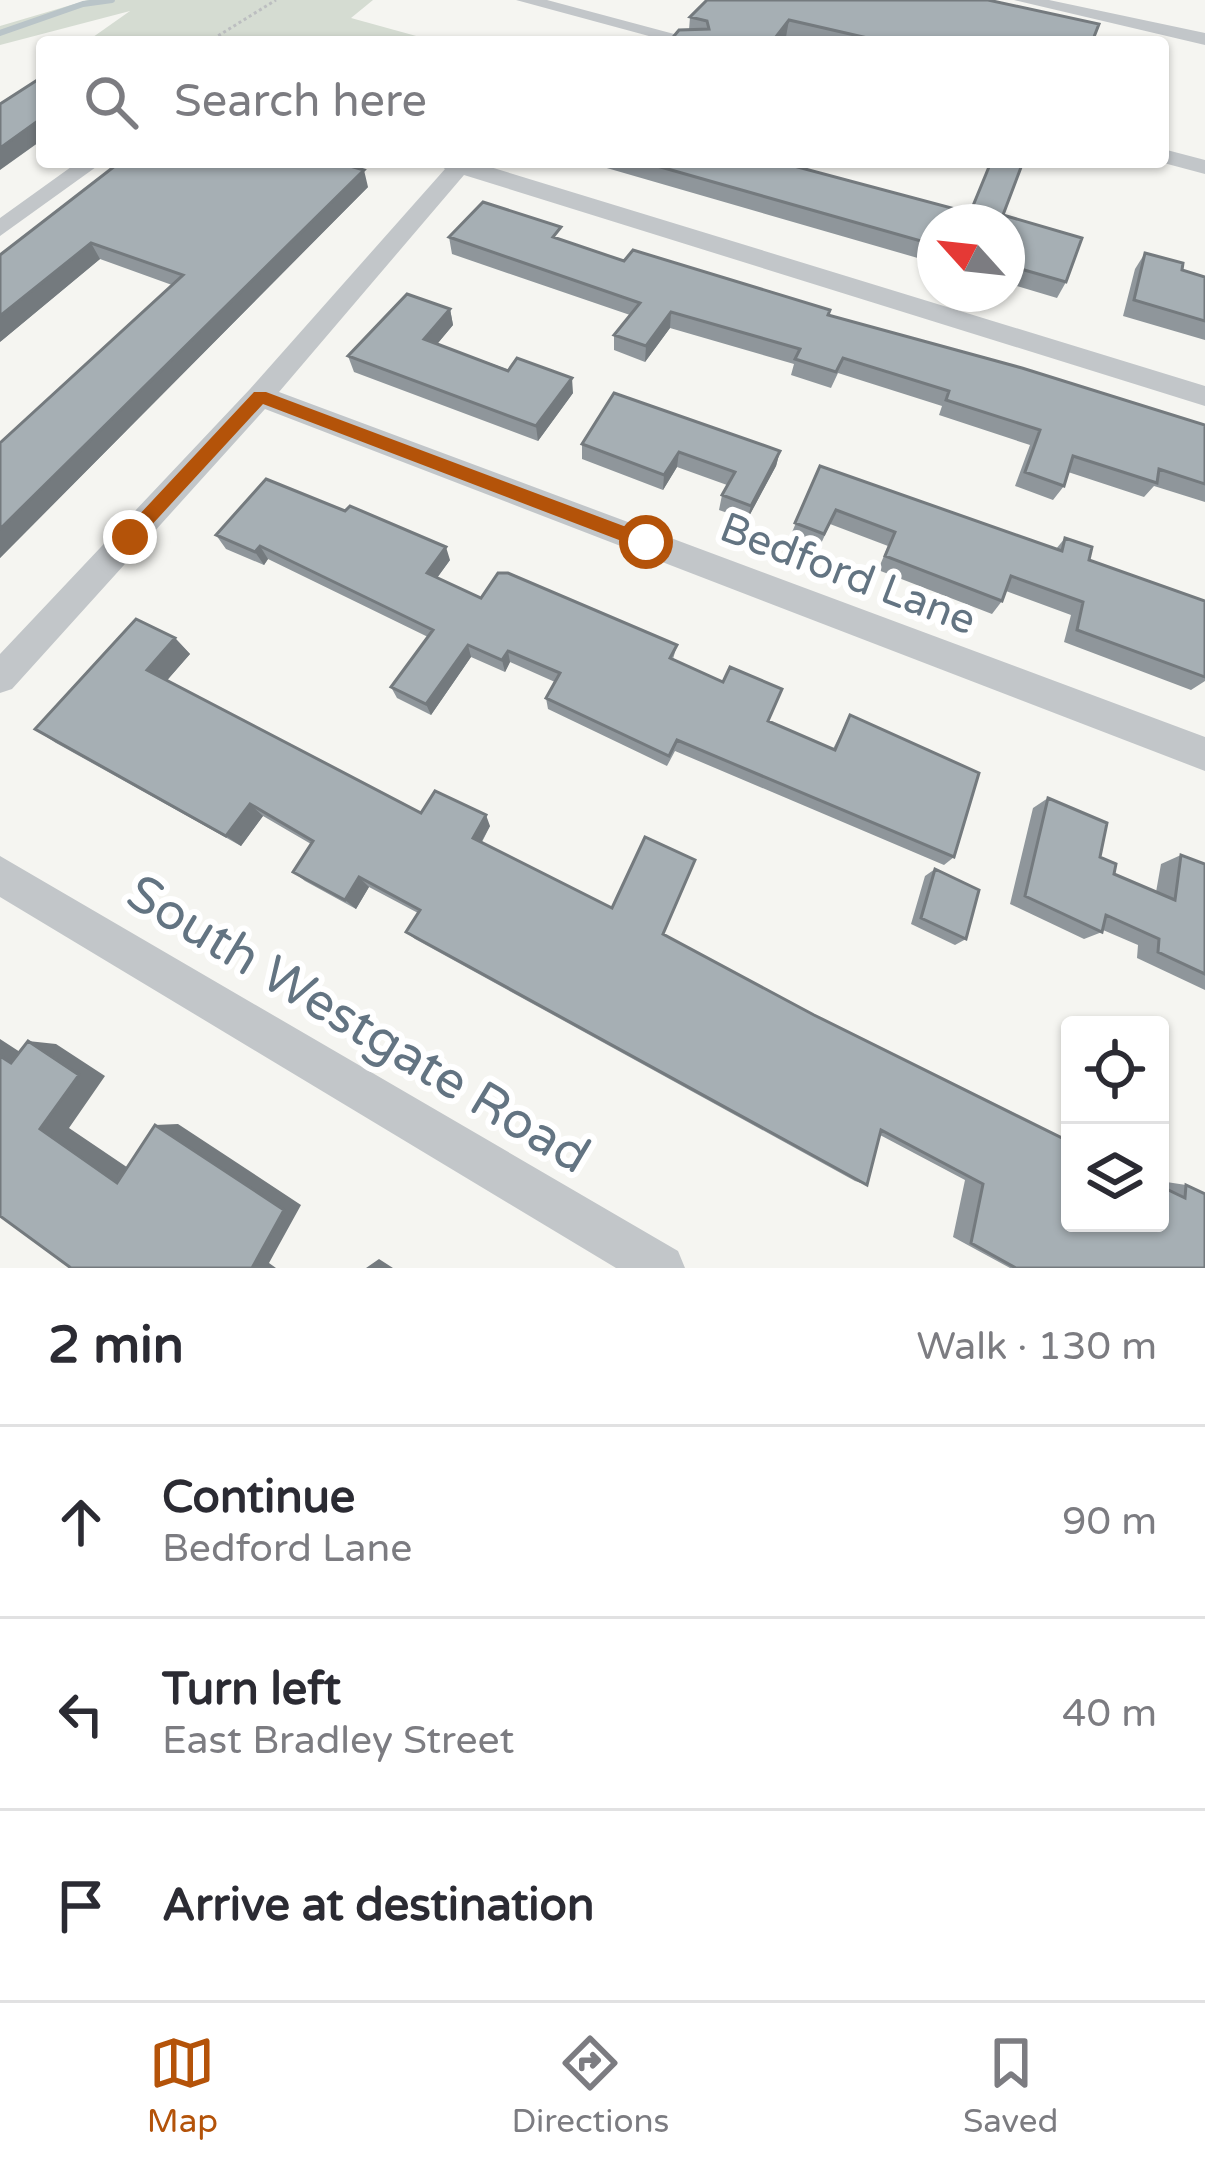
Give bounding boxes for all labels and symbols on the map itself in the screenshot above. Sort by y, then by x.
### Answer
north arrow [917,204,1025,312]
street label: Bedford Lane [713,502,983,646]
route end [103,510,157,564]
route start [619,515,673,569]
street label: South Westgate Road [116,862,600,1188]

